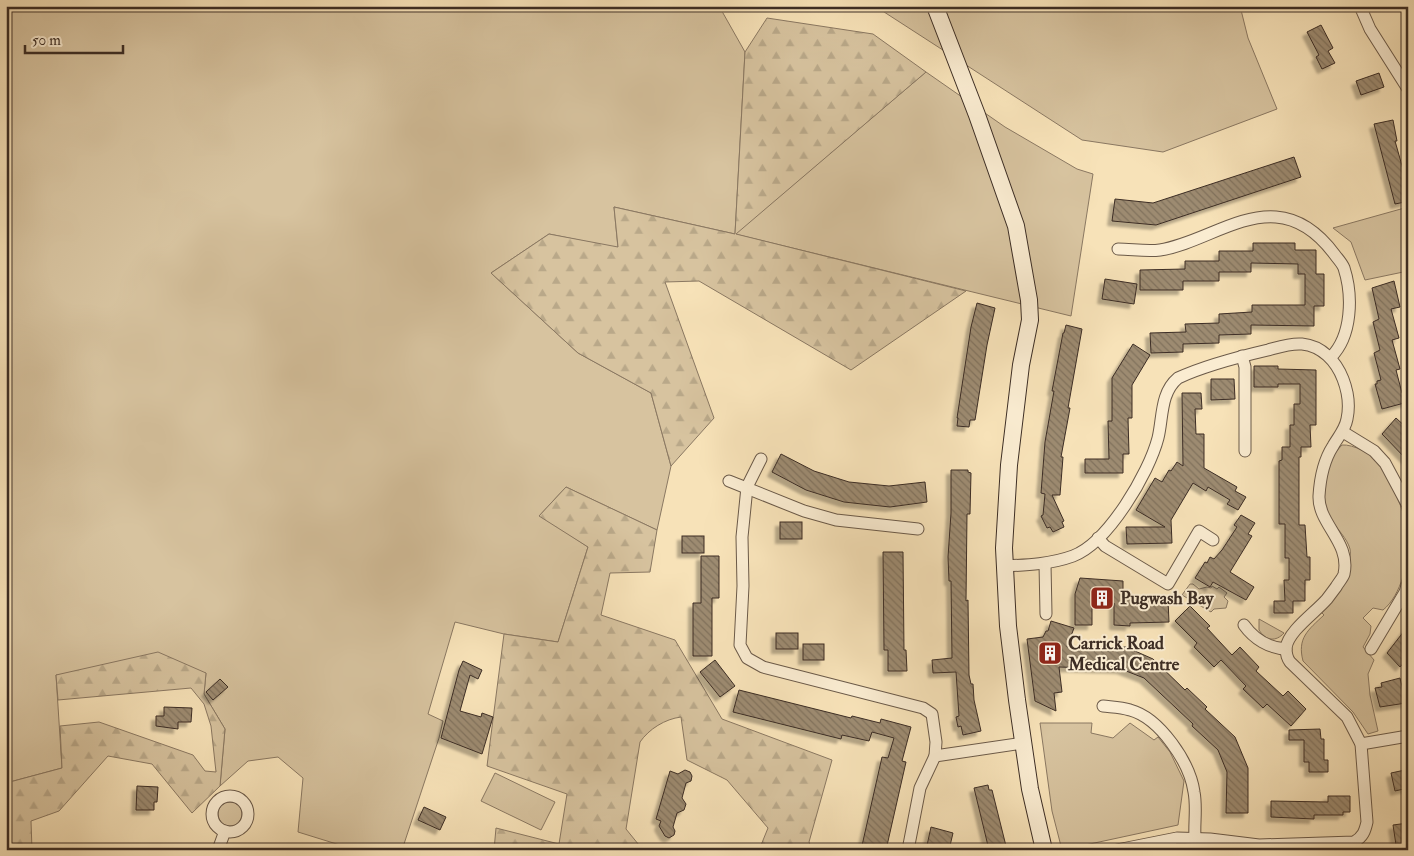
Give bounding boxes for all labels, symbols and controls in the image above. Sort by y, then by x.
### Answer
scale bar [25,22,122,54]
text: 50 m [32,31,61,50]
building icon: Pugwash Bay [1089,585,1115,611]
place label: Pugwash Bay [1120,587,1215,610]
place label: Carrick Road Medical Centre [1067,632,1180,676]
building icon: Carrick Road Medical Centre [1037,640,1063,666]

